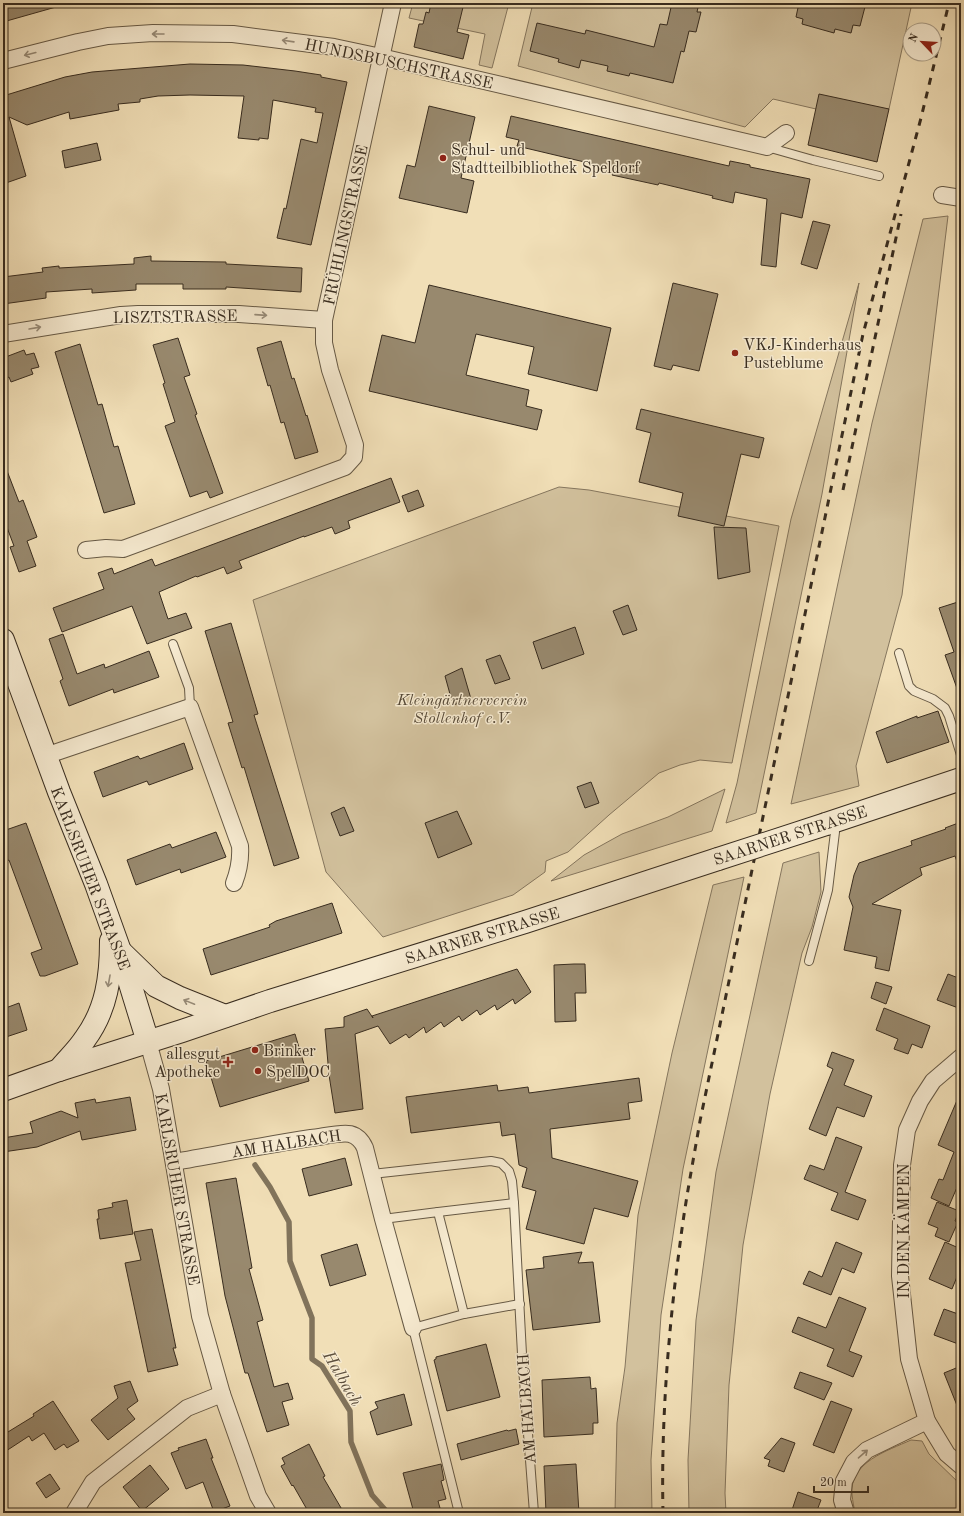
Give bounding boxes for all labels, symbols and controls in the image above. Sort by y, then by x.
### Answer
north arrow [902,22,942,62]
one-way arrow [152,30,165,37]
text: N [908,32,921,45]
one-way arrow [282,37,295,45]
street label: HUNDSBUSCHSTRASSE [303,37,494,93]
one-way arrow [24,50,37,58]
street label: FRÜHLINGSTRASSE [318,143,372,307]
place label: Schul- und Stadtteilbibliothek Speldorf [451,143,640,177]
marker: Schul- und Stadtteilbibliothek Speldorf [438,153,448,163]
street label: LISZTSTRASSE [113,309,238,327]
one-way arrow [254,312,267,319]
one-way arrow [28,324,41,332]
place label: VKJ-Kinderhaus Pusteblume [743,338,861,372]
marker: VKJ-Kinderhaus Pusteblume [730,348,740,358]
park label: Kleingärtnerverein Stollenhof e.V. [396,693,527,727]
street label: KARLSRUHER STRASSE [47,785,132,973]
street label: SAARNER STRASSE [712,804,869,869]
street label: SAARNER STRASSE [403,906,562,968]
one-way arrow [104,974,112,987]
one-way arrow [184,997,196,1005]
place label: Brinker [263,1044,316,1060]
marker: Brinker [250,1045,260,1055]
place label: allesgut Apotheke [154,1047,220,1081]
marker: allesgut Apotheke [223,1057,233,1067]
place label: SpelDOC [266,1065,330,1081]
marker: SpelDOC [253,1066,263,1076]
street label: KARLSRUHER STRASSE [151,1092,201,1287]
street label: AM HALBACH [230,1128,342,1162]
street label: IN DEN KÄMPEN [893,1163,913,1299]
water label: Halbach [319,1347,364,1410]
street label: AM HALBACH [516,1353,540,1465]
one-way arrow [858,1449,868,1458]
scale bar [814,1468,868,1494]
text: 20 m [820,1477,847,1489]

